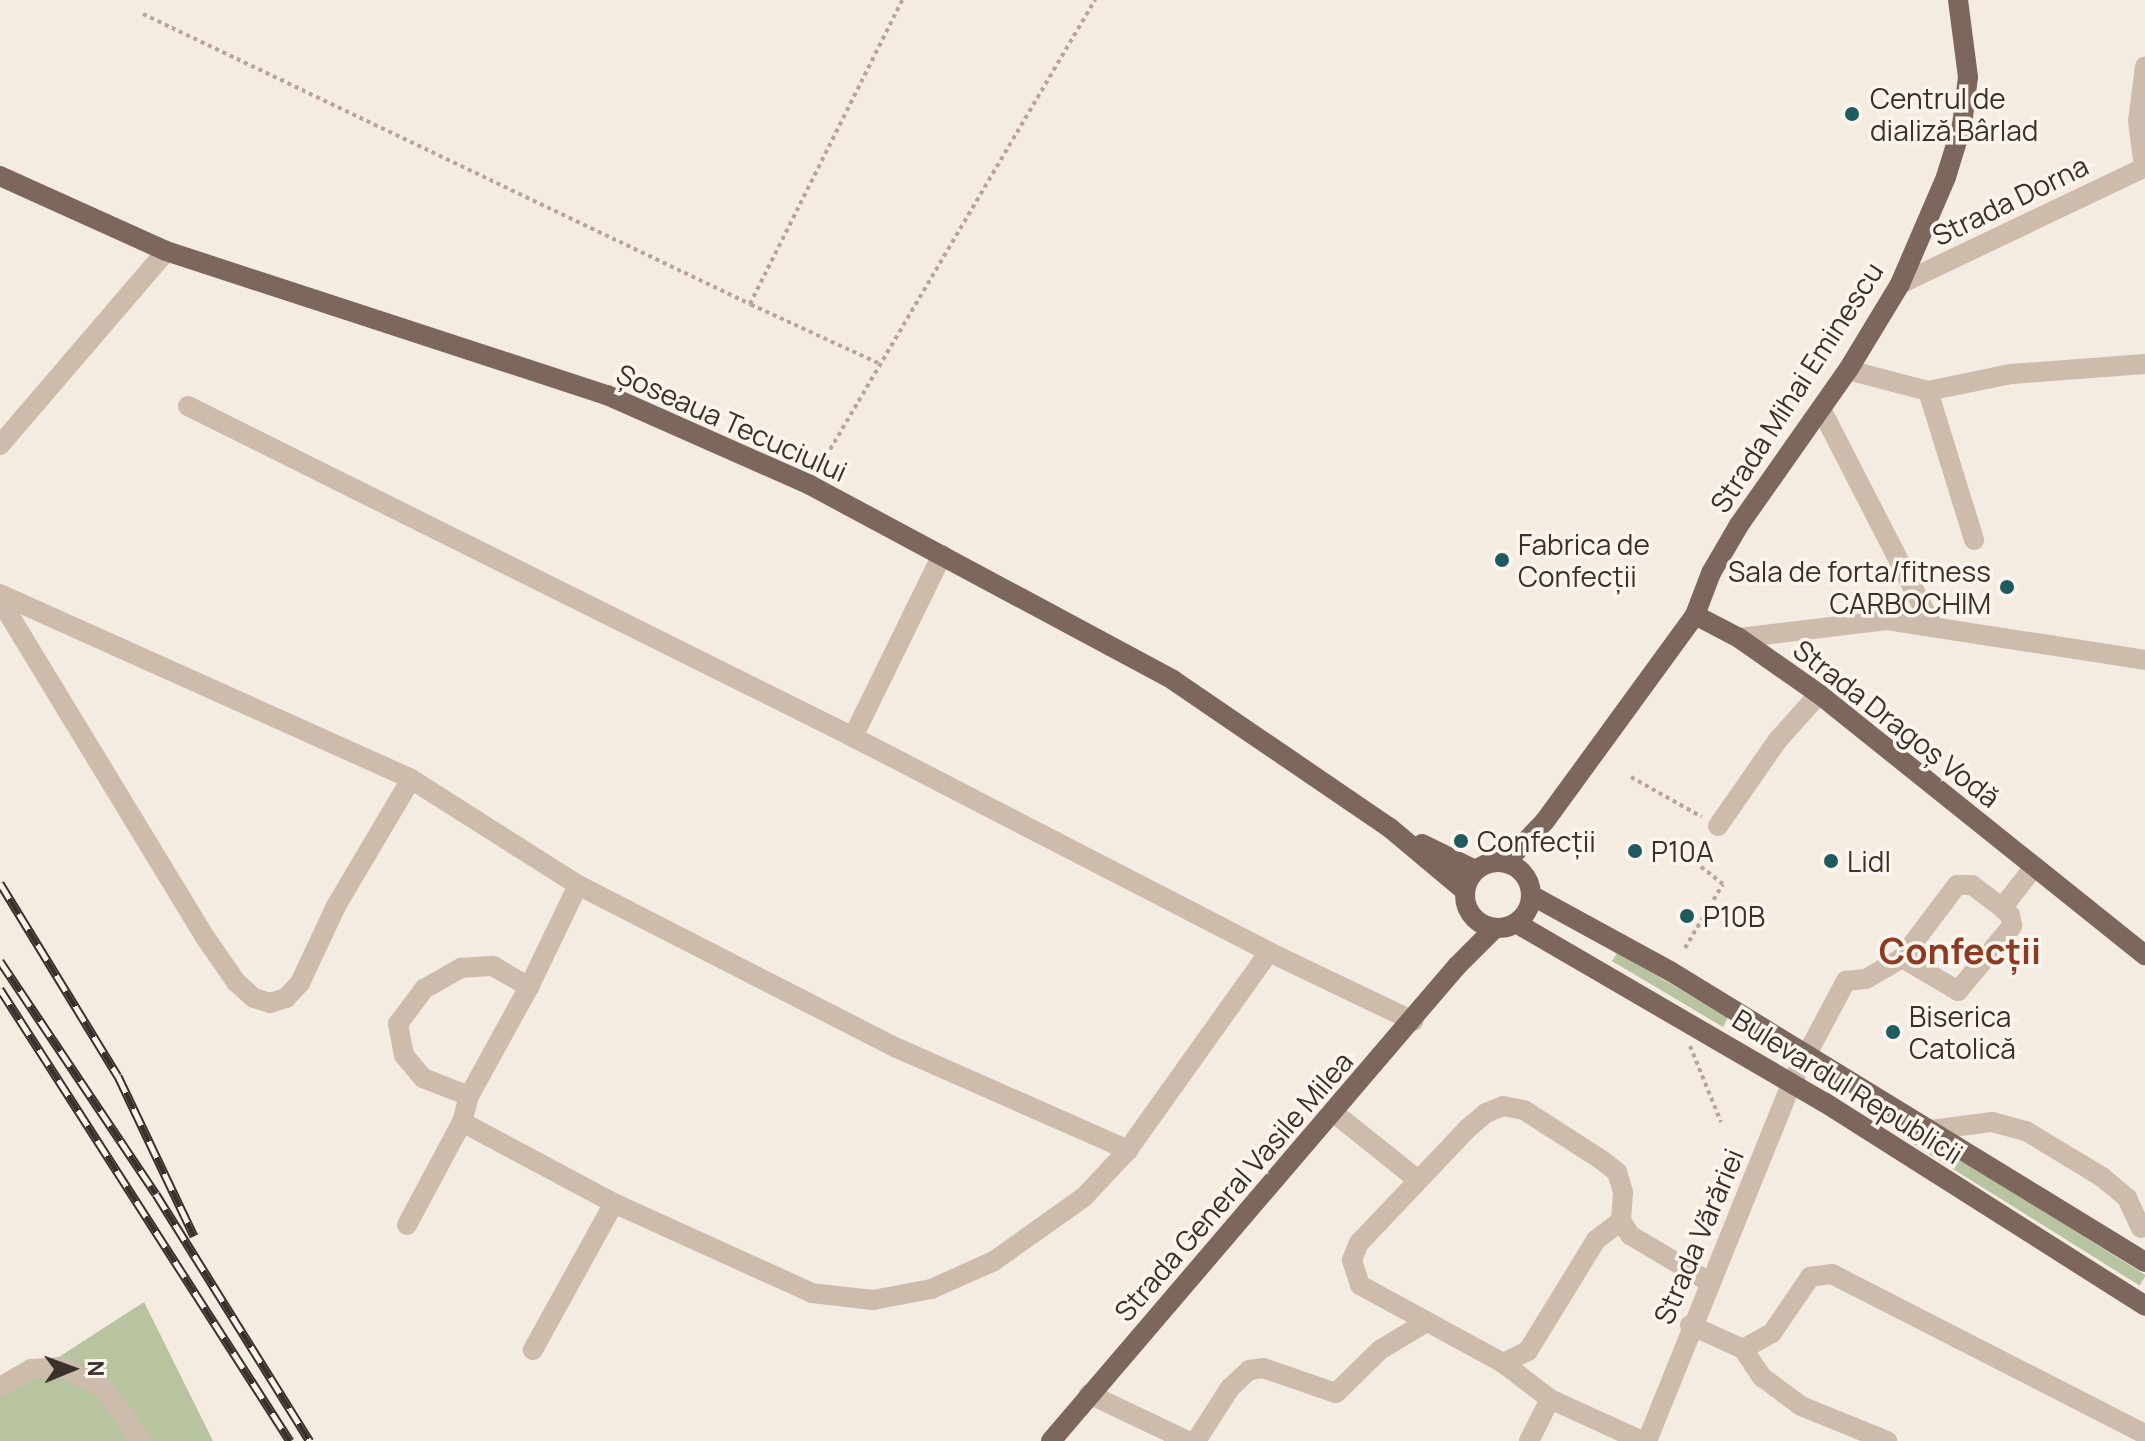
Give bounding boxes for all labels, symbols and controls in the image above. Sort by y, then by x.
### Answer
place label: Centrul de dializă Bârlad [1870,81,2038,147]
marker: Centrul de dializă Bârlad [1841,103,1863,125]
street label: Strada Dorna [1927,148,2093,252]
street label: Strada Mihai Eminescu [1702,256,1890,518]
street label: Șoseaua Tecuciului [612,356,852,488]
place label: Fabrica de Confecții [1518,527,1650,593]
marker: Fabrica de Confecții [1493,551,1511,569]
place label: Sala de forta/fitness CARBOCHIM [1728,554,1991,620]
marker: Sala de forta/fitness CARBOCHIM [1998,578,2016,596]
street label: Strada Dragoș Vodă [1787,632,2007,814]
place label: Confecții [1477,824,1596,858]
marker: Confecții [1452,832,1470,850]
place label: P10A [1651,834,1714,868]
marker: P10A [1626,842,1644,860]
place label: Lidl [1847,844,1891,878]
marker: Lidl [1822,852,1840,870]
place label: P10B [1703,899,1765,933]
marker: P10B [1678,907,1696,925]
district label: Confecții [1879,929,2041,973]
place label: Biserica Catolică [1909,999,2016,1065]
street label: Bulevardul Republicii [1727,1002,1969,1170]
marker: Biserica Catolică [1884,1023,1902,1041]
street label: Strada General Vasile Milea [1107,1044,1359,1328]
street label: Strada Vărăriei [1646,1143,1750,1329]
north arrow [32,1329,112,1409]
text: N [81,1360,111,1377]

